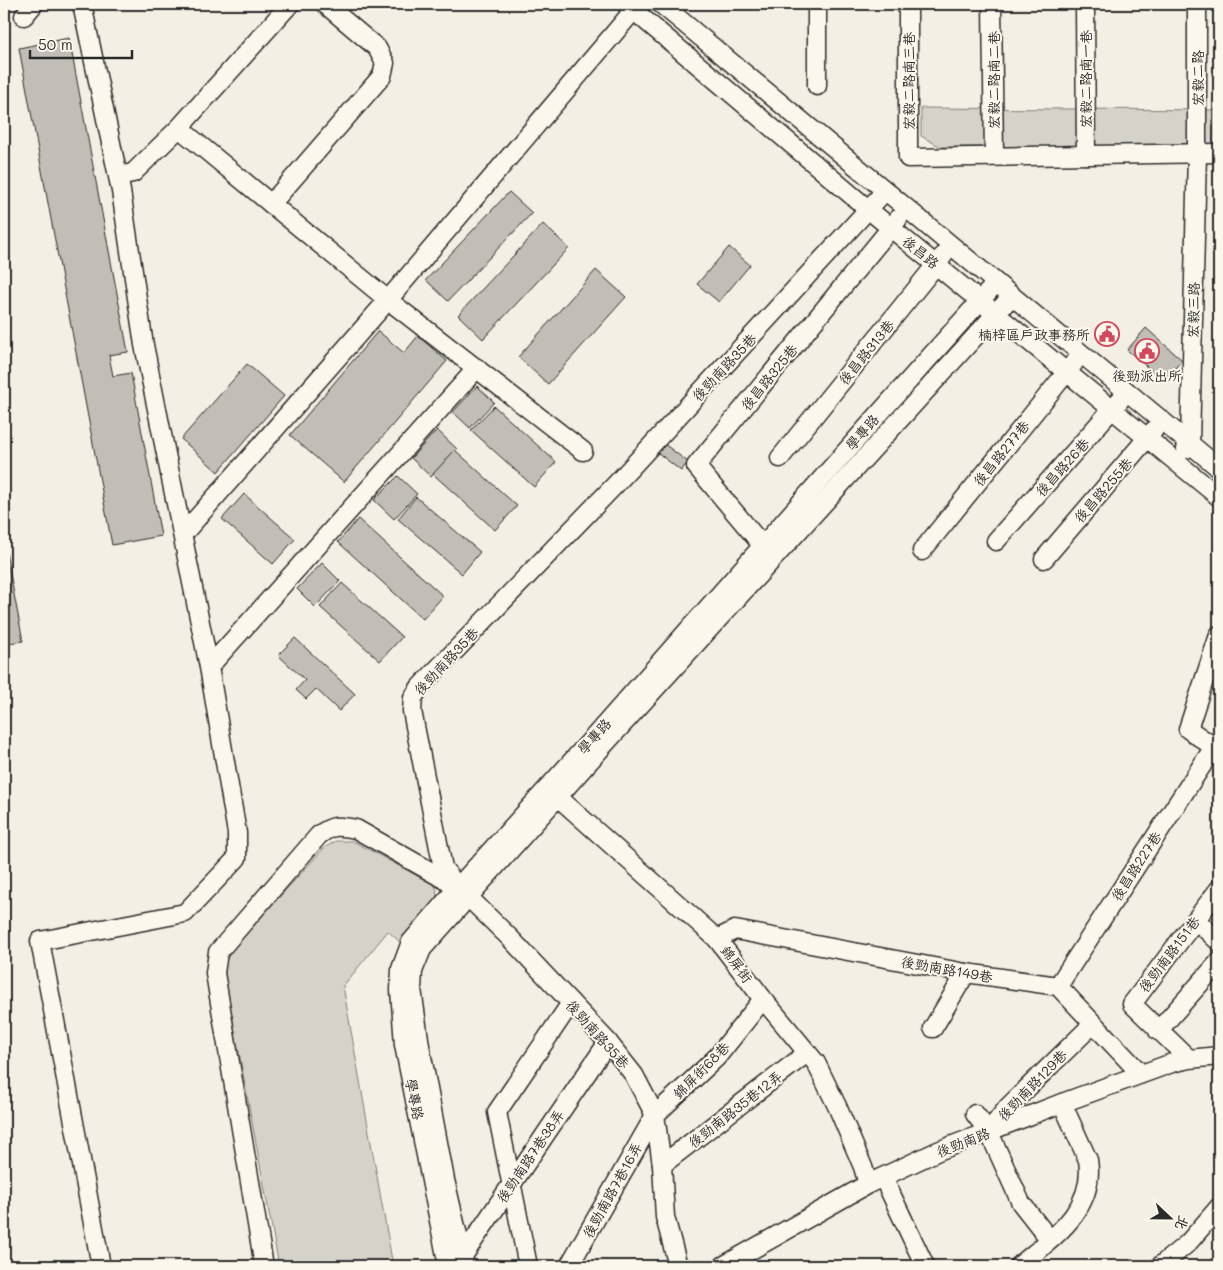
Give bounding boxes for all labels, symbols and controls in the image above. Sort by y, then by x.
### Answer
scale bar [30,28,132,60]
street label: 宏毅二路南一巷 [1076,29,1095,128]
street label: 宏毅二路南二巷 [984,30,1003,129]
street label: 宏毅二路南三巷 [899,31,918,130]
text: 50 m [38,34,73,54]
street label: 宏毅二路 [1188,50,1207,106]
street label: 後昌路 [899,231,943,273]
street label: 宏毅三路 [1183,282,1203,338]
street label: 後昌路313巷 [834,315,899,389]
public building icon: 楠梓區戶政事務所 [1094,321,1120,347]
place label: 楠梓區戶政事務所 [978,325,1090,344]
street label: 後勁南路35巷 [688,328,761,405]
public building icon: 後勁派出所 [1134,338,1160,364]
street label: 後昌路325巷 [736,339,802,414]
place label: 後勁派出所 [1112,366,1182,385]
street label: 學專路 [841,410,883,454]
street label: 後昌路277巷 [969,415,1034,490]
street label: 後昌路26巷 [1031,433,1094,500]
street label: 後昌路255巷 [1070,453,1137,526]
street label: 後勁南路35巷 [410,622,483,699]
street label: 學專路 [573,714,615,758]
street label: 後昌路227巷 [1106,827,1166,904]
street label: 後勁南路151巷 [1134,911,1204,996]
street label: 錦屏街 [717,942,757,986]
street label: 後勁南路149巷 [900,952,995,987]
street label: 後勁南路35巷 [562,996,635,1073]
street label: 錦屏街68巷 [668,1037,734,1103]
street label: 後勁南路129巷 [993,1044,1072,1125]
street label: 後勁南路35巷12弄 [684,1066,786,1152]
street label: 學專路 [402,1077,428,1121]
street label: 後勁南路7巷38弄 [492,1106,568,1206]
street label: 後勁南路 [933,1123,993,1161]
street label: 後勁南路7巷16弄 [578,1139,646,1241]
north arrow [1146,1192,1196,1242]
text: 北 [1171,1213,1194,1233]

